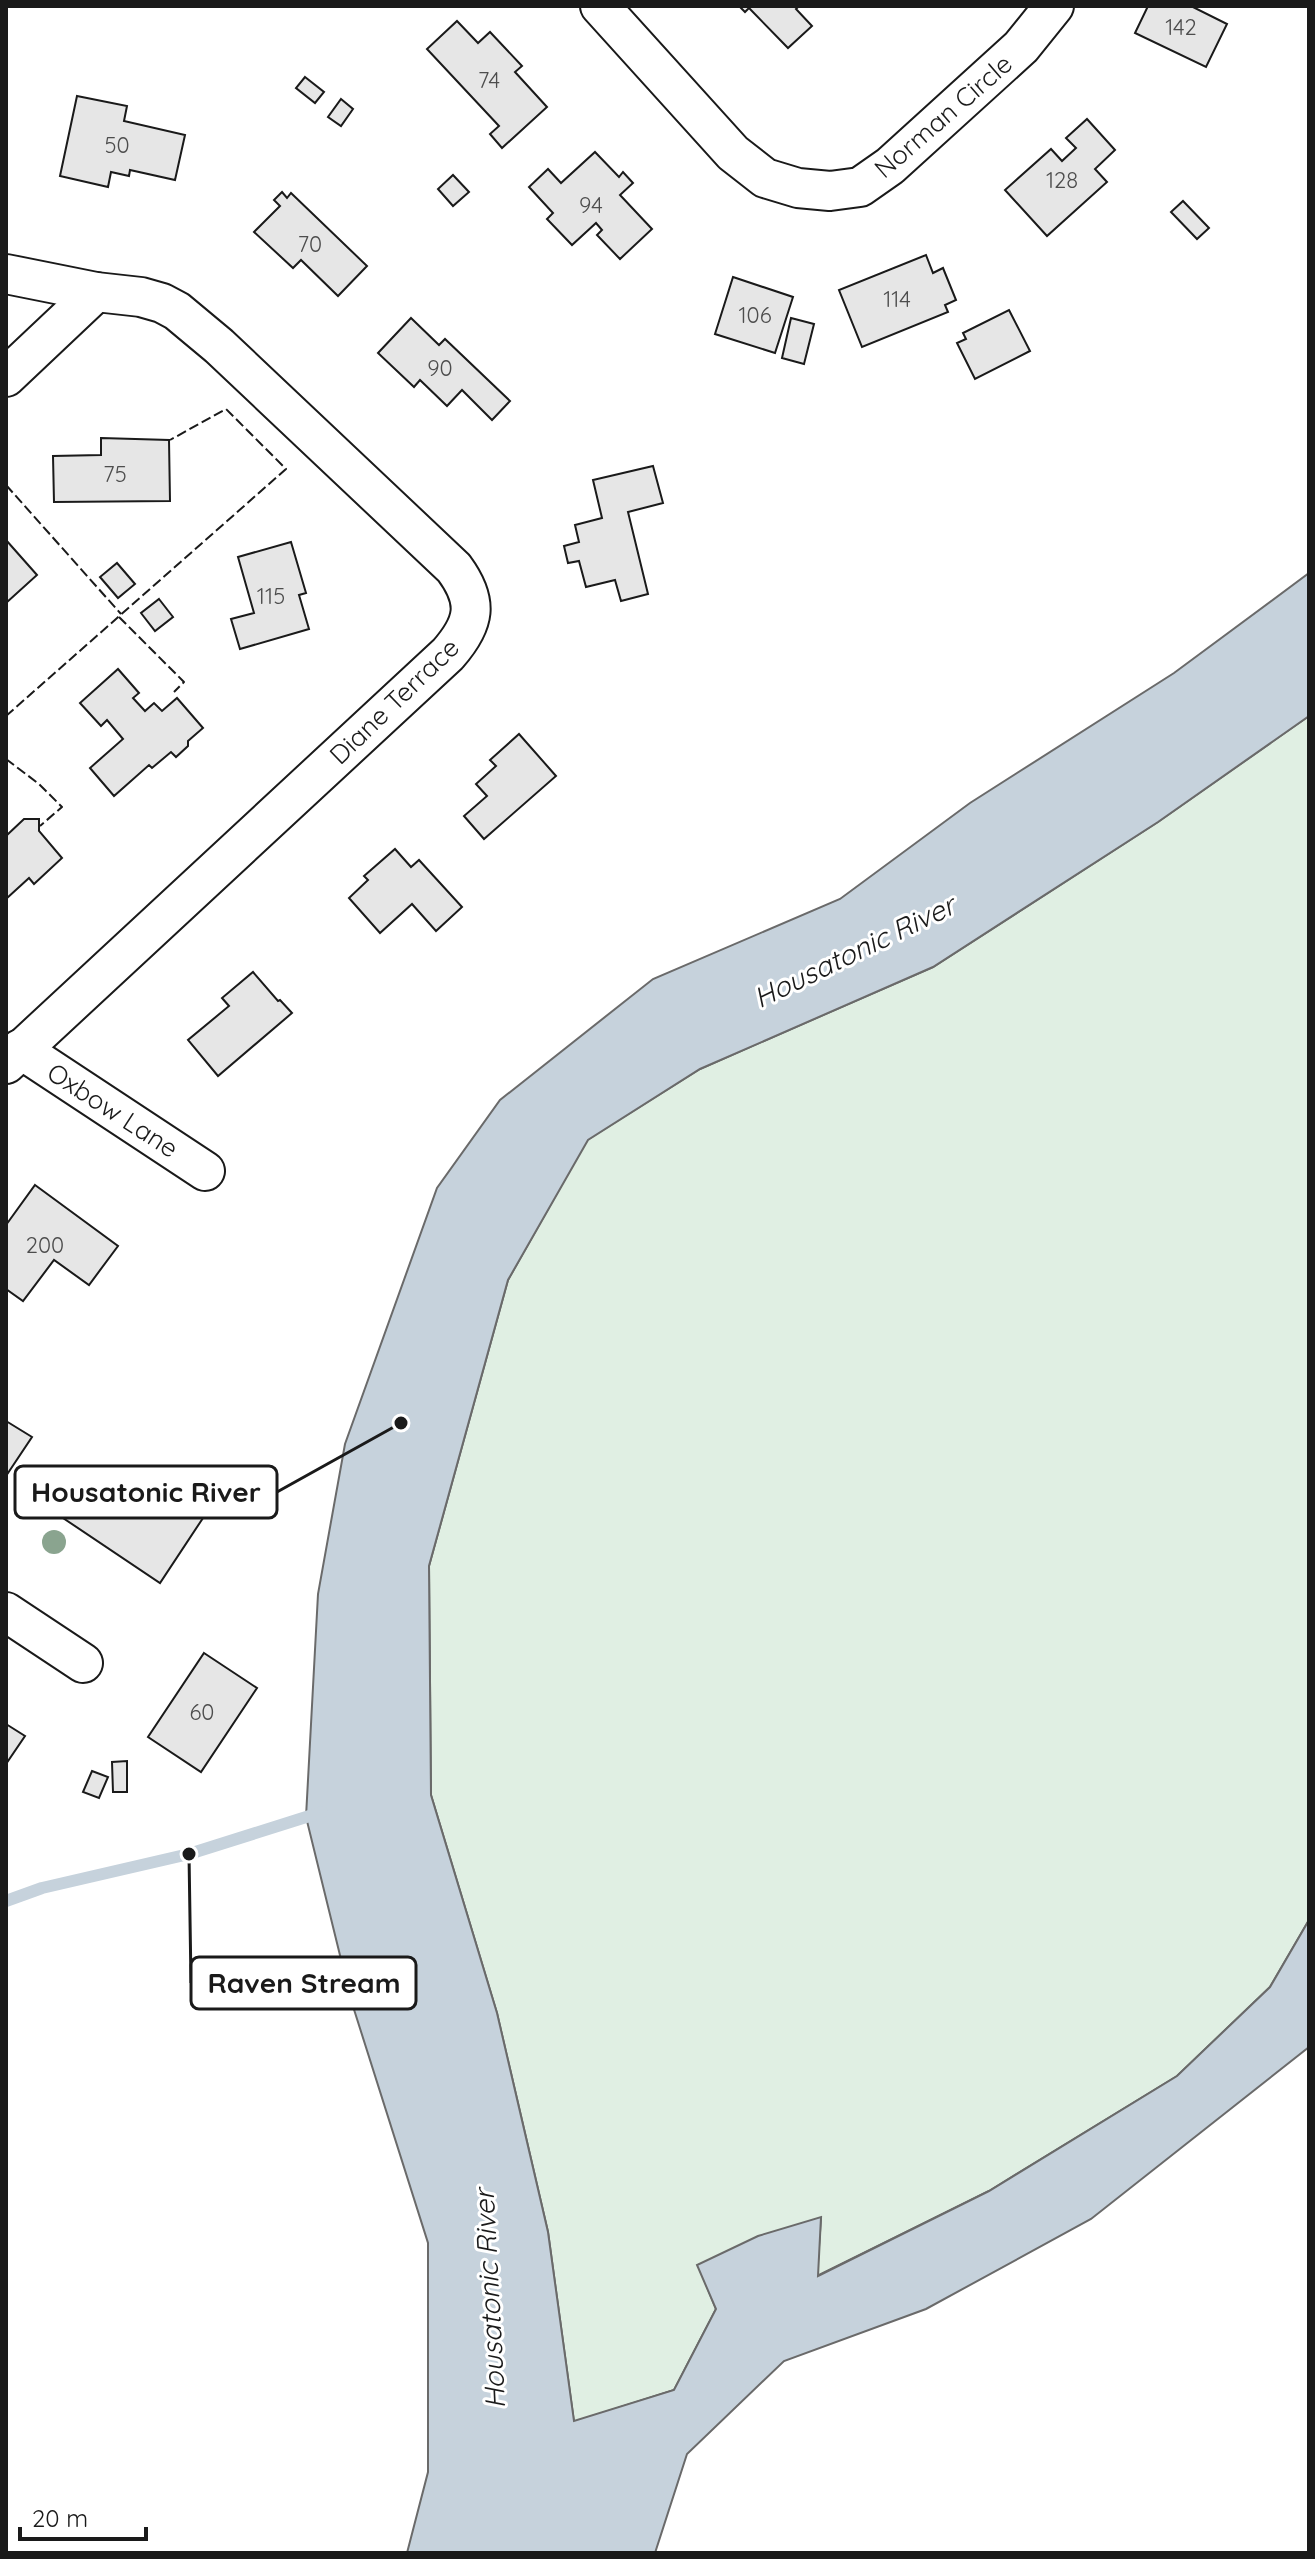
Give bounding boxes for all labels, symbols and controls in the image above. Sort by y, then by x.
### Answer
house number: 142 [1165,13,1197,41]
street label: Norman Circle [867,47,1019,185]
house number: 74 [478,66,500,94]
house number: 50 [104,131,130,159]
house number: 128 [1046,166,1078,194]
house number: 94 [579,191,603,219]
house number: 70 [298,230,322,258]
house number: 114 [883,285,911,313]
house number: 106 [738,301,772,329]
house number: 90 [427,354,453,382]
house number: 75 [103,460,127,488]
house number: 115 [257,582,285,610]
street label: Diane Terrace [322,631,466,771]
water label: Housatonic River [747,886,963,1015]
street label: Oxbow Lane [41,1055,185,1165]
house number: 200 [26,1231,64,1259]
callout: Housatonic River [15,1466,277,1518]
text: Housatonic River [31,1474,261,1509]
house number: 60 [190,1698,214,1726]
callout: Raven Stream [191,1957,416,2009]
text: Raven Stream [208,1965,400,2000]
water label: Housatonic River [466,2185,512,2410]
scale bar [20,2491,146,2541]
text: 20 m [32,2503,88,2533]

